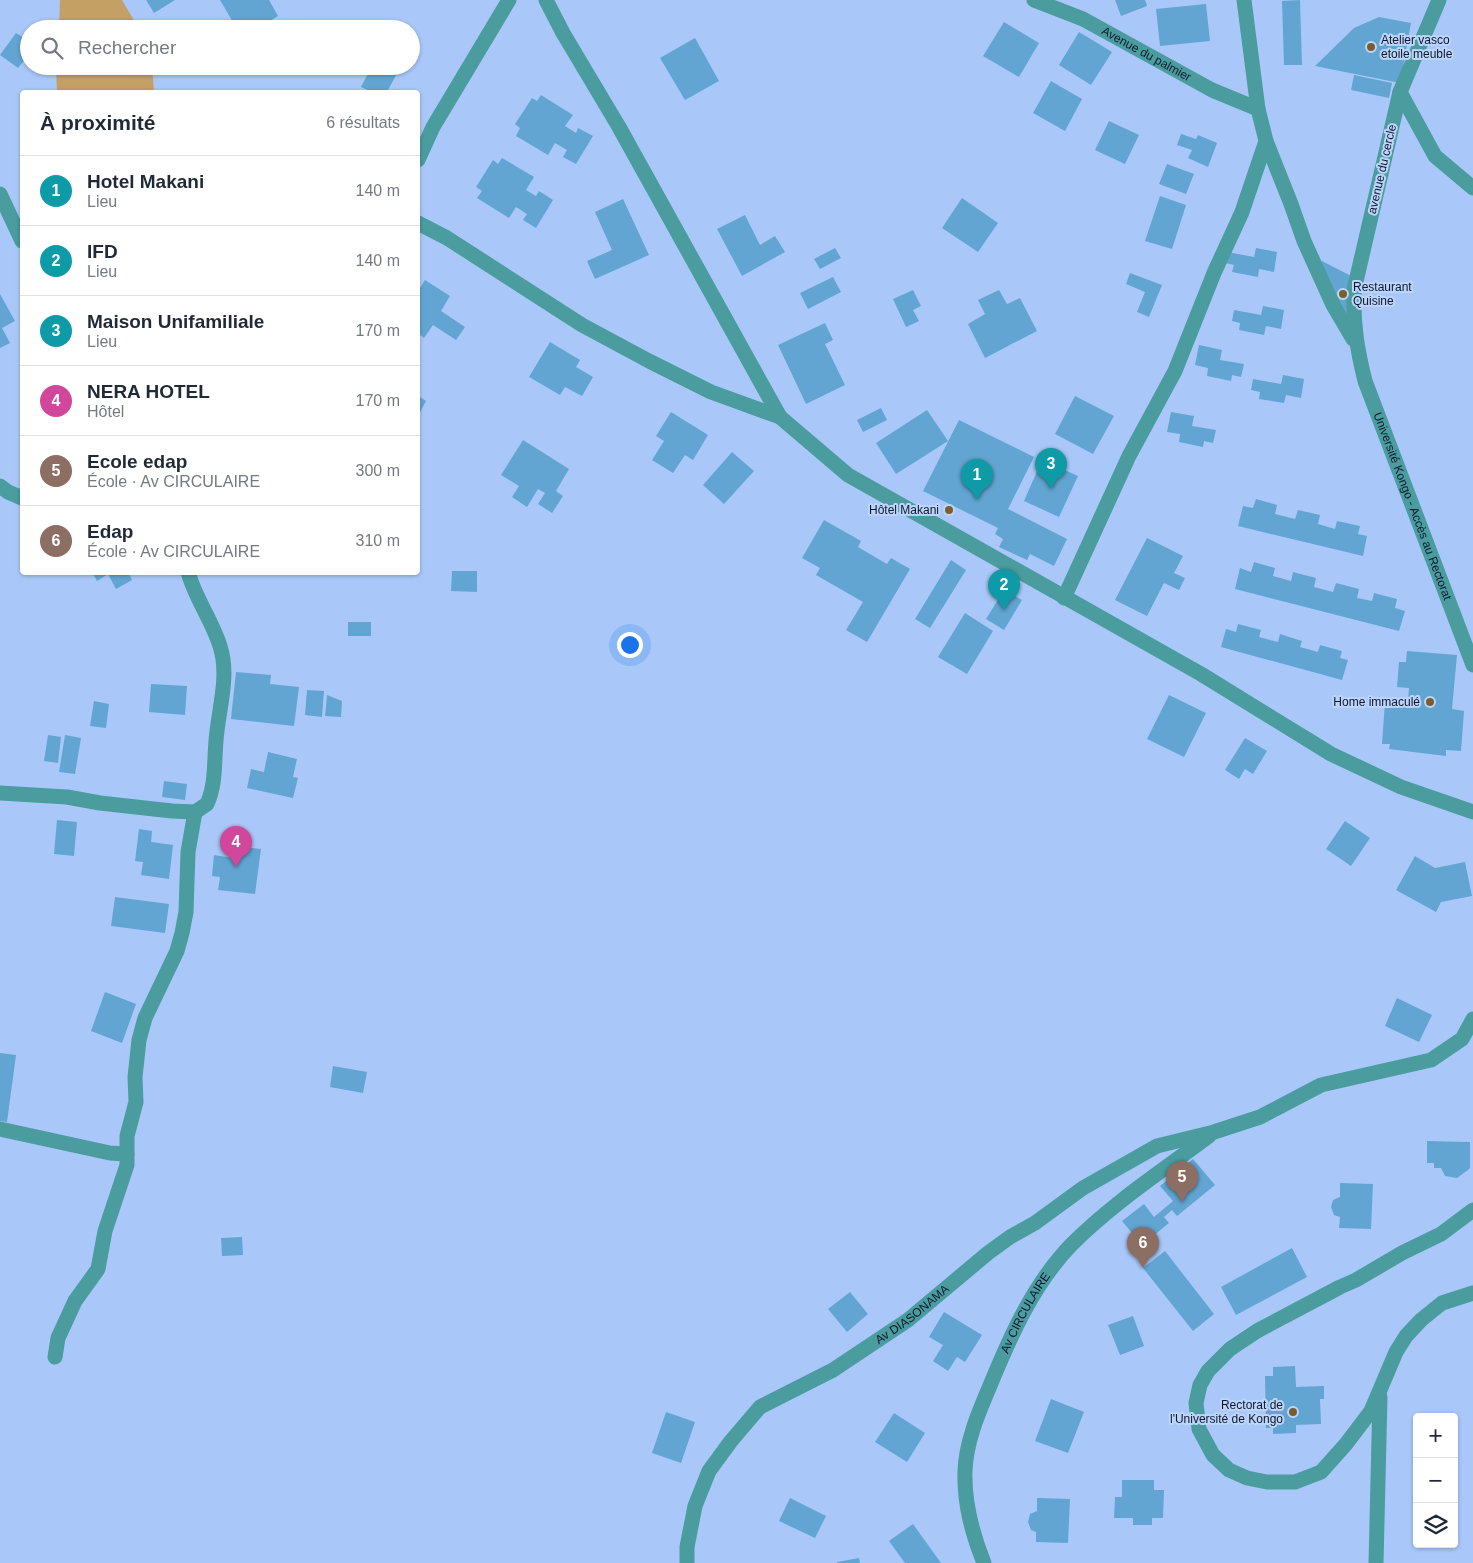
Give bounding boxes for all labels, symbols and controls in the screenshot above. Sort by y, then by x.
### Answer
search box [20,20,420,75]
street label: Avenue du palmier [1099,24,1194,84]
place label: Atelier vasco etoile meuble [1381,33,1453,61]
icon: search [38,34,66,62]
text: Rechercher [78,37,176,58]
marker: Atelier vasco etoile meuble [1365,41,1377,53]
text: À proximité [40,111,156,134]
text: 6 résultats [326,114,400,131]
street label: avenue du cercle [1365,123,1399,215]
text: Hotel Makani [87,171,204,192]
text: 1 [52,182,60,199]
text: 140 m [356,182,400,199]
text: Lieu [87,193,117,210]
text: IFD [87,241,118,262]
text: 2 [52,252,60,269]
text: 140 m [356,252,400,269]
text: Lieu [87,263,117,280]
place label: Restaurant Quisine [1353,280,1412,308]
marker: Restaurant Quisine [1337,288,1349,300]
text: Maison Unifamiliale [87,311,264,332]
text: 3 [52,322,60,339]
text: 170 m [356,322,400,339]
text: Lieu [87,333,117,350]
text: NERA HOTEL [87,381,210,402]
text: 4 [52,392,60,409]
text: 170 m [356,392,400,409]
text: Hôtel [87,403,124,420]
street label: Université Kongo - Accès au Rectorat [1371,410,1455,603]
pin: 3 [1035,448,1067,489]
text: Ecole edap [87,451,187,472]
pin: 1 [961,459,993,500]
text: 5 [52,462,60,479]
text: 300 m [356,462,400,479]
text: École · Av CIRCULAIRE [87,473,260,490]
place label: Hôtel Makani [869,503,939,517]
marker: Hôtel Makani [943,504,955,516]
text: Edap [87,521,133,542]
text: 6 [52,532,60,549]
text: 310 m [356,532,400,549]
text: École · Av CIRCULAIRE [87,543,260,560]
pin: 2 [988,569,1020,610]
your location [617,632,643,658]
place label: Home immaculé [1333,695,1420,709]
marker: Home immaculé [1424,696,1436,708]
pin: 4 [220,826,252,867]
pin: 5 [1166,1161,1198,1202]
pin: 6 [1127,1227,1159,1268]
street label: Av CIRCULAIRE [998,1270,1053,1355]
street label: Av DIASONAMA [873,1282,952,1347]
place label: Rectorat de l'Université de Kongo [1170,1398,1283,1426]
marker: Rectorat de l'Université de Kongo [1287,1406,1299,1418]
map controls [1413,1413,1458,1548]
button: + [1413,1413,1458,1458]
button: − [1413,1458,1458,1503]
button: layers [1413,1503,1458,1548]

